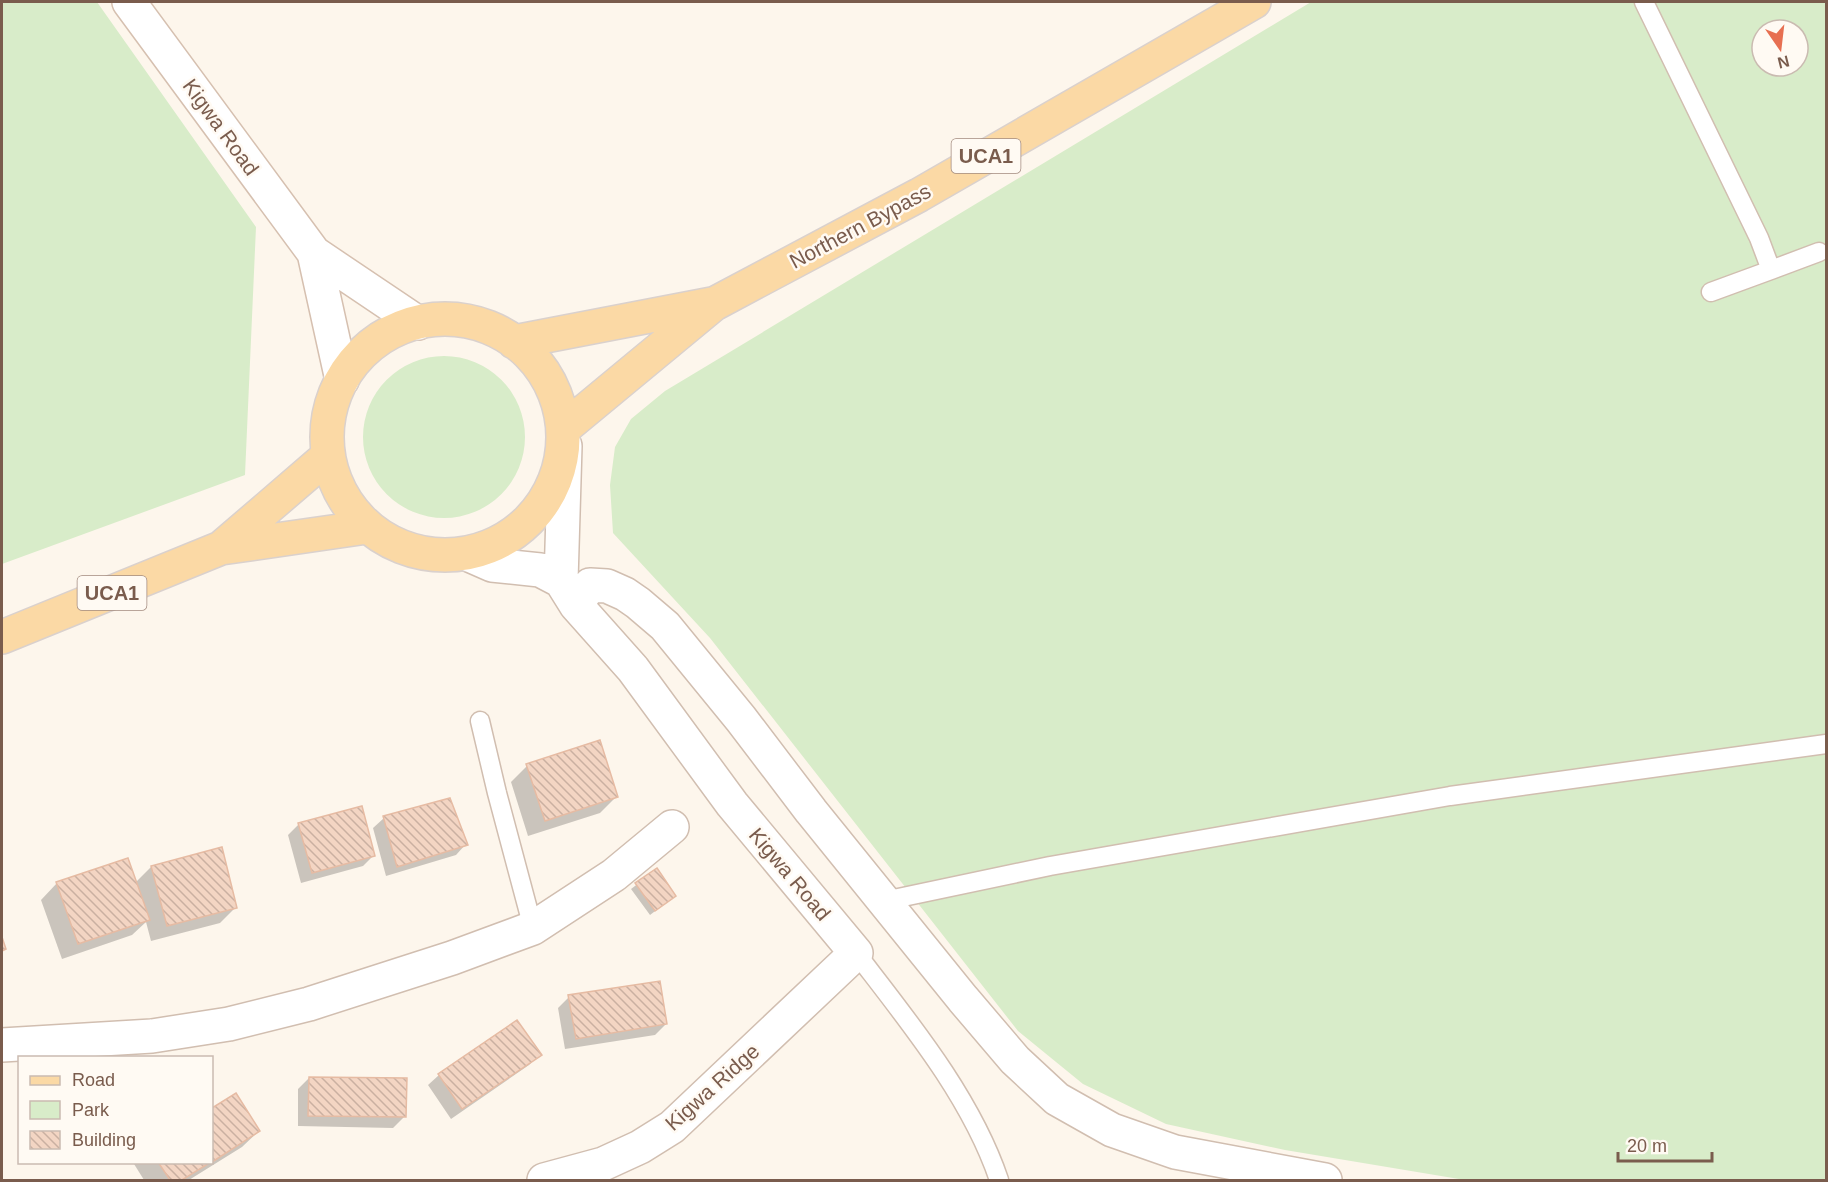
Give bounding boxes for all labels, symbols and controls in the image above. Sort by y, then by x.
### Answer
north arrow [1750,18,1810,78]
text: N [1776,52,1791,72]
street label: Kigwa Road [178,74,264,180]
road number: UCA1 [952,139,1020,173]
street label: Northern Bypass [786,179,934,273]
road number: UCA1 [78,576,146,610]
street label: Kigwa Road [745,823,835,925]
street label: Kigwa Ridge [660,1039,764,1135]
legend [18,1056,213,1164]
text: Road [72,1070,115,1090]
text: Park [72,1100,110,1120]
scale bar [1618,1125,1712,1163]
text: Building [72,1130,136,1150]
text: 20 m [1627,1136,1667,1156]

